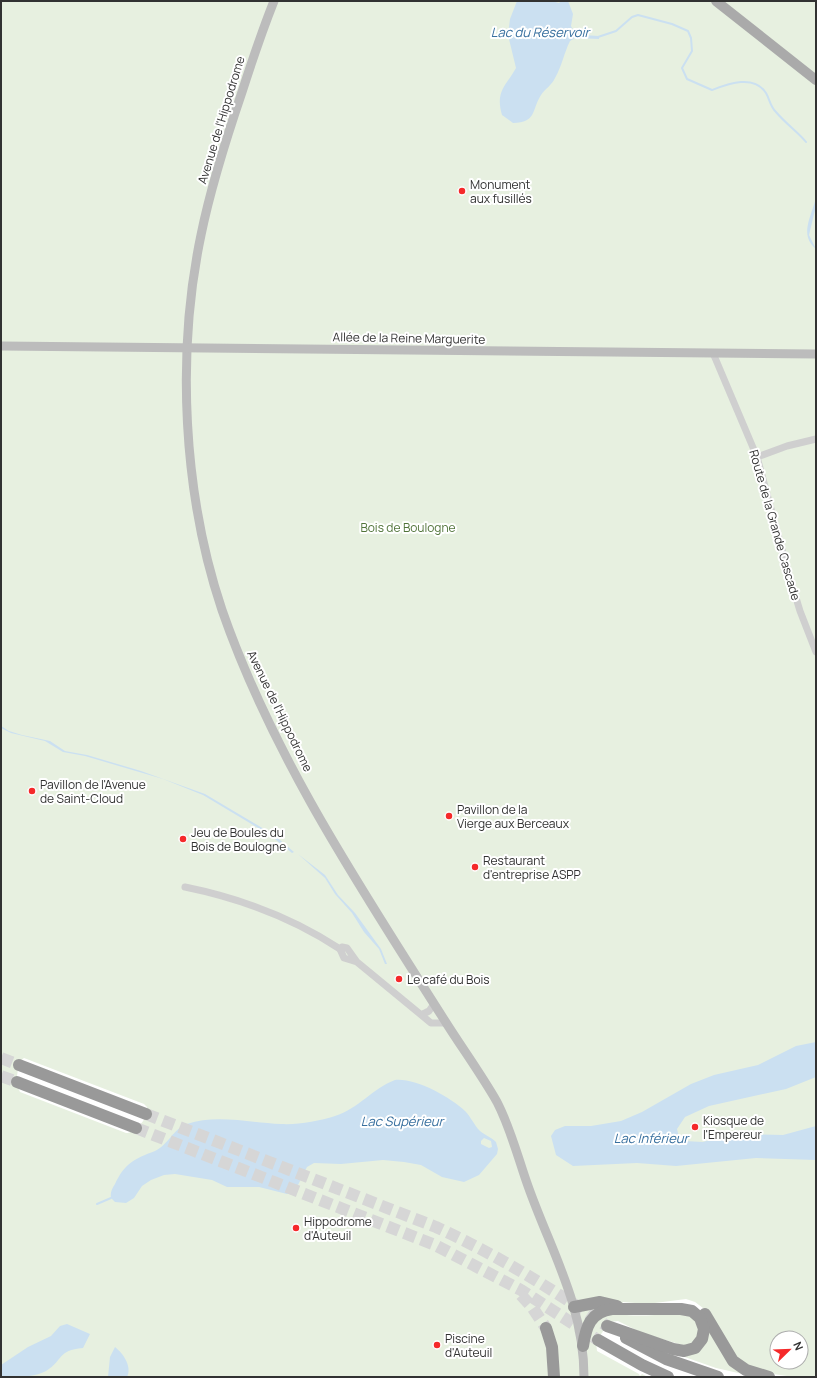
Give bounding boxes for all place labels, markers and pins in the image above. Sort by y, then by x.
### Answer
place label: Monument aux fusillés [470,176,532,207]
marker: Monument aux fusillés [457,186,467,196]
place label: Pavillon de l'Avenue de Saint-Cloud [40,776,146,807]
marker: Pavillon de l'Avenue de Saint-Cloud [27,786,37,796]
place label: Pavillon de la Vierge aux Berceaux [457,801,570,832]
marker: Pavillon de la Vierge aux Berceaux [444,811,454,821]
place label: Jeu de Boules du Bois de Boulogne [191,824,286,855]
marker: Jeu de Boules du Bois de Boulogne [178,834,188,844]
place label: Restaurant d'entreprise ASPP [483,852,581,883]
marker: Restaurant d'entreprise ASPP [470,862,480,872]
place label: Le café du Bois [407,971,490,988]
marker: Le café du Bois [394,974,404,984]
place label: Kiosque de l'Empereur [703,1112,764,1143]
marker: Kiosque de l'Empereur [690,1122,700,1132]
place label: Hippodrome d'Auteuil [304,1213,372,1244]
marker: Hippodrome d'Auteuil [291,1223,301,1233]
place label: Piscine d'Auteuil [445,1330,492,1361]
marker: Piscine d'Auteuil [432,1340,442,1350]

